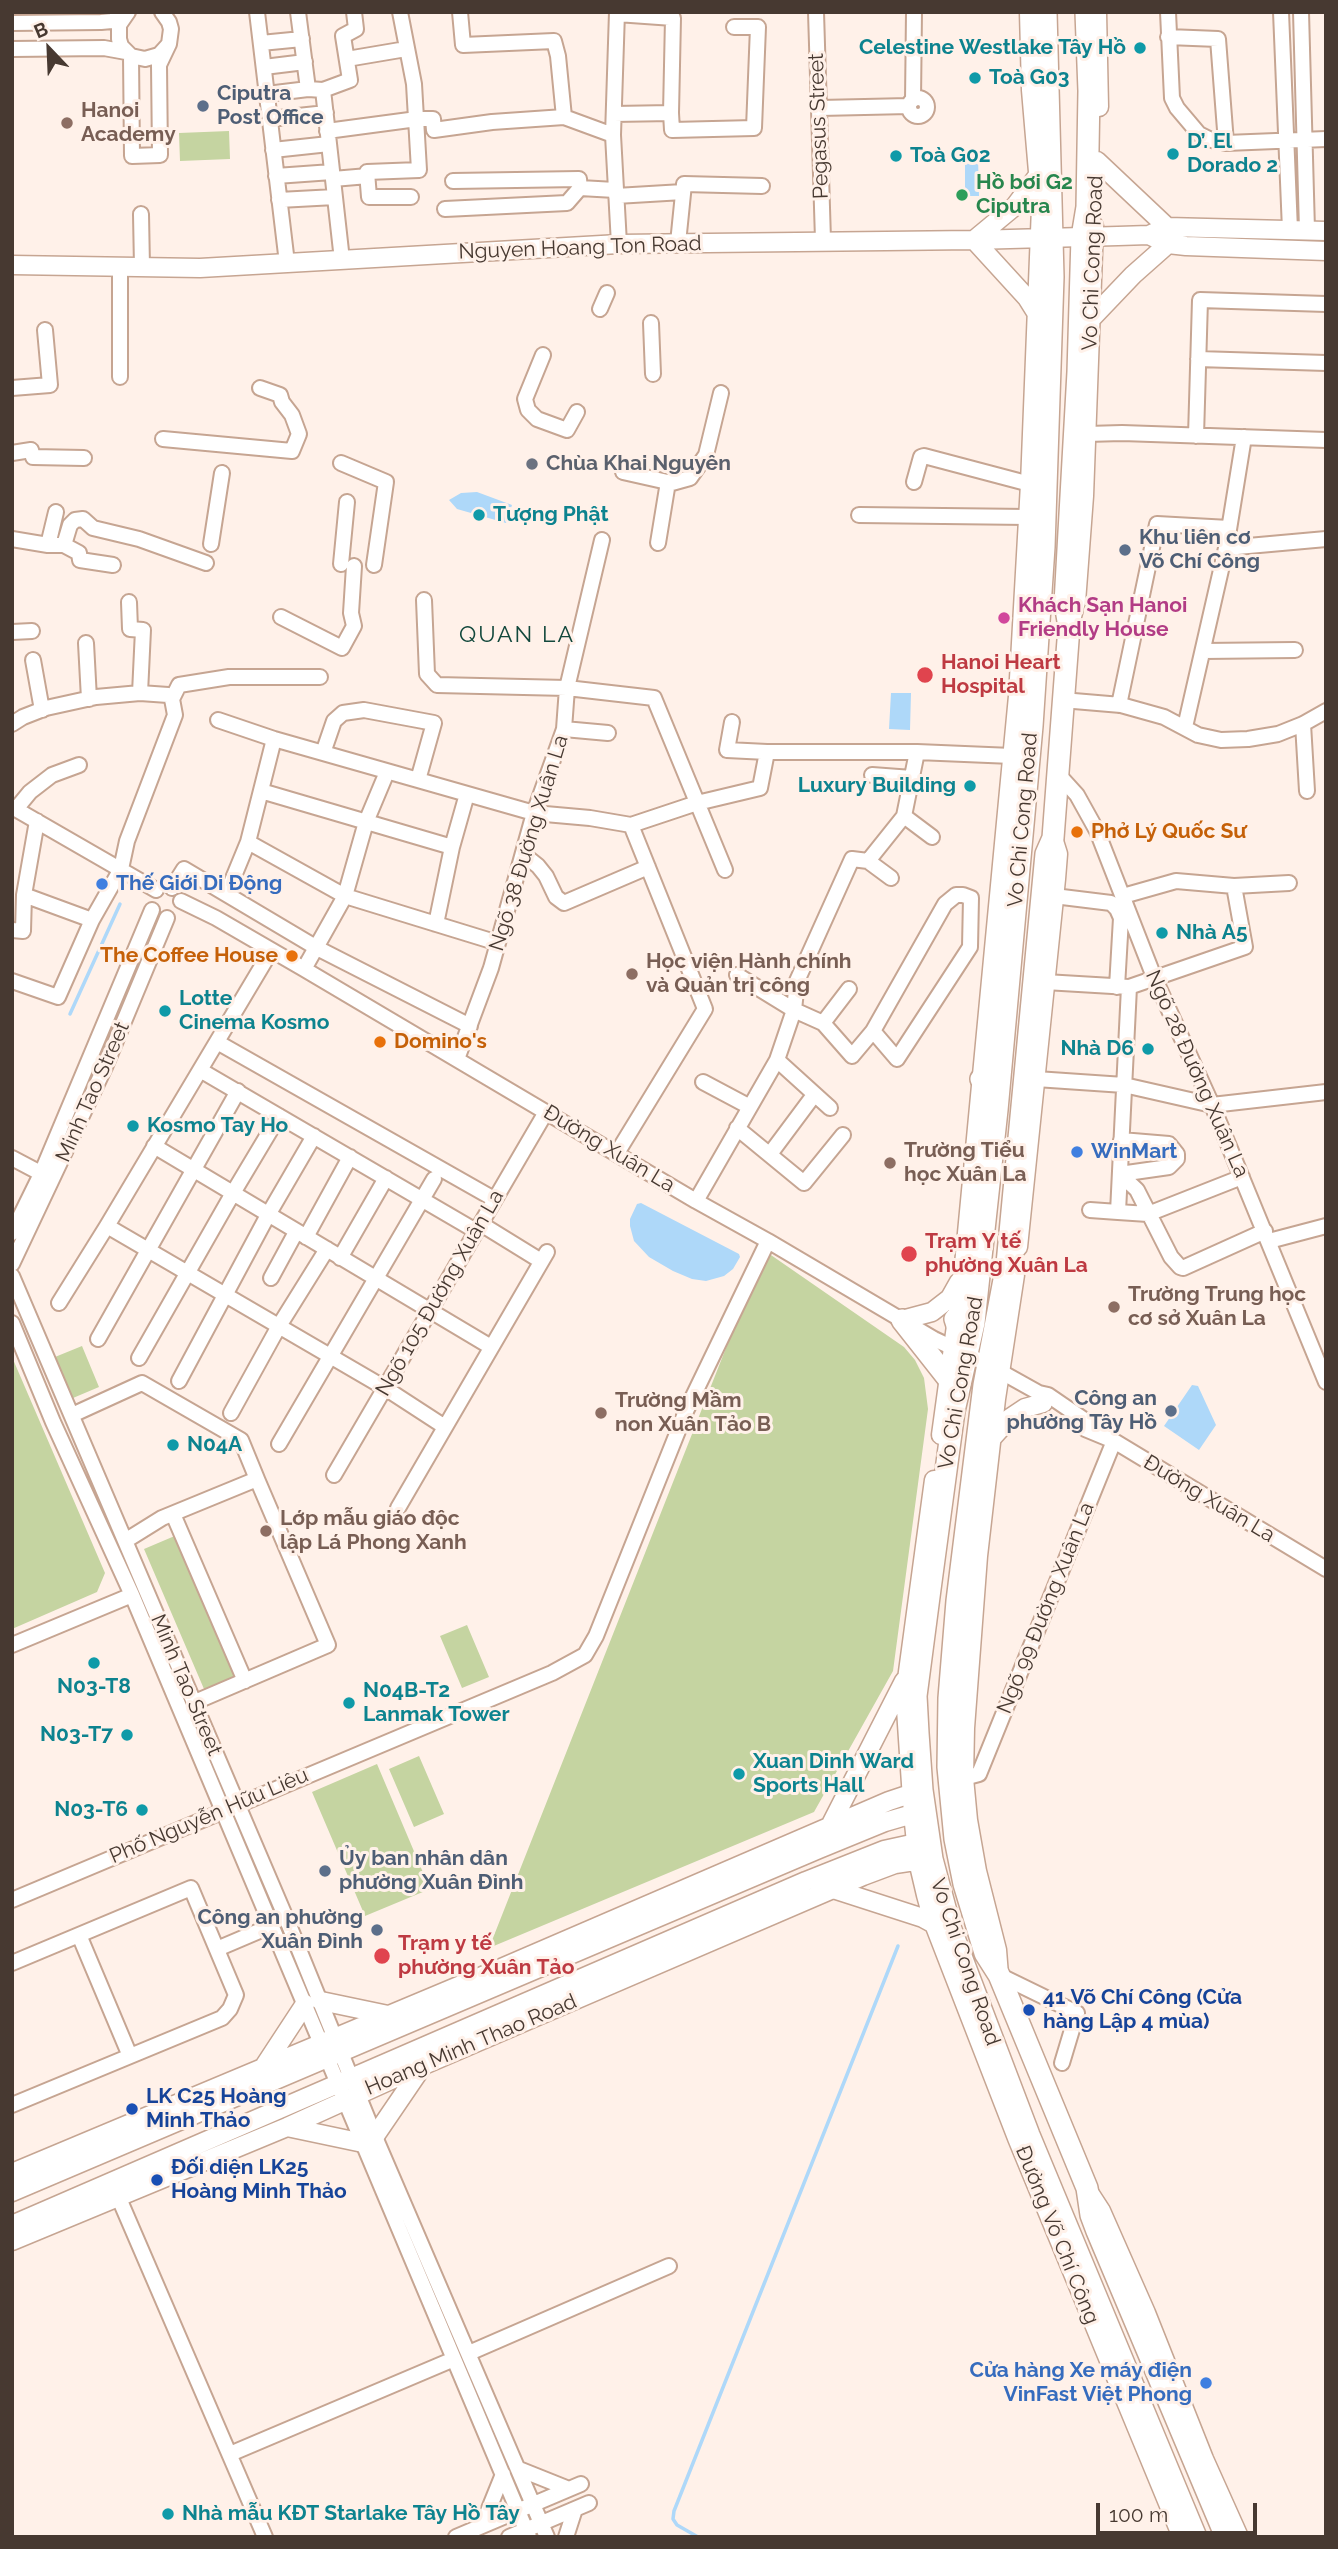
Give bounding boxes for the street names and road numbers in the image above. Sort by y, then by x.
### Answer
street label: Pegasus Street [804,53,834,199]
street label: Vo Chi Cong Road [1077,175,1109,351]
street label: Nguyen Hoang Ton Road [458,231,702,265]
street label: Ngõ 38 Đường Xuân La [484,732,574,954]
street label: Vo Chi Cong Road [1003,732,1043,908]
street label: Ngõ 28 Đường Xuân La [1140,966,1254,1182]
street label: Minh Tao Street [51,1018,135,1166]
street label: Đường Xuân La [539,1100,679,1198]
street label: Ngõ 105 Đường Xuân La [371,1185,509,1401]
street label: Vo Chi Cong Road [933,1295,989,1471]
street label: Đường Xuân La [1139,1450,1279,1548]
street label: Ngõ 99 Đường Xuân La [992,1499,1100,1717]
street label: Minh Tao Street [145,1611,227,1759]
street label: Phố Nguyễn Hữu Liêu [106,1763,312,1869]
street label: Vo Chi Cong Road [925,1875,1005,2049]
street label: Hoang Minh Thao Road [361,1989,581,2101]
street label: Đường Võ Chí Công [1010,2142,1104,2328]

